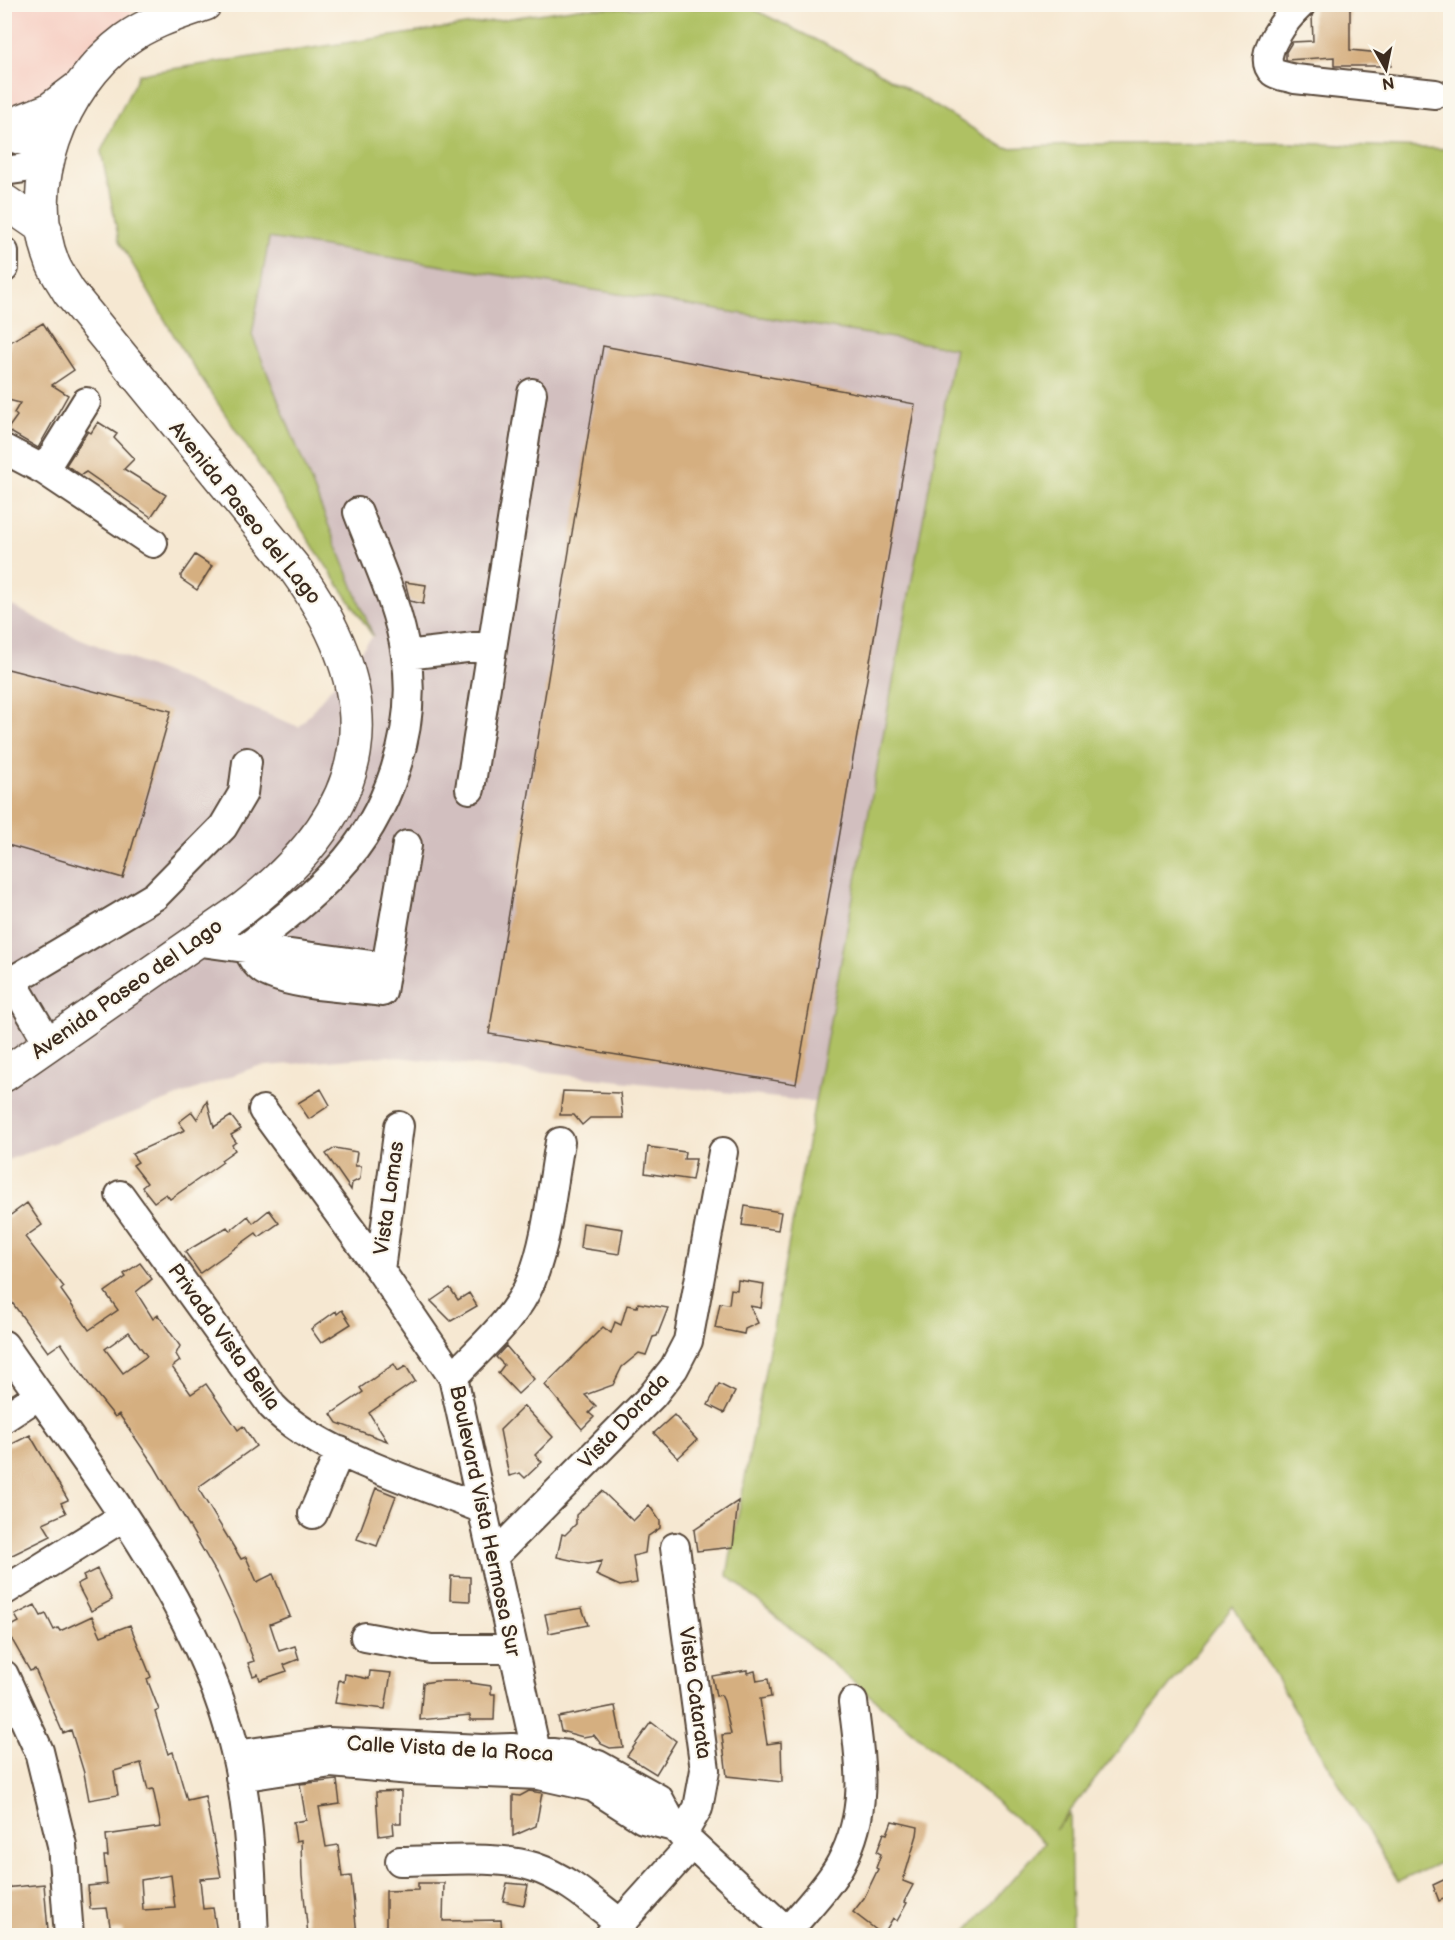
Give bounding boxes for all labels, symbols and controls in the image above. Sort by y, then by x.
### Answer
north arrow [1356,39,1416,99]
text: N [1381,72,1396,93]
street label: Avenida Paseo del Lago [164,417,326,609]
street label: Avenida Paseo del Lago [26,913,228,1065]
street label: Vista Lomas [369,1139,409,1257]
street label: Privada Vista Bella [162,1259,286,1415]
street label: Vista Dorada [573,1368,675,1474]
street label: Boulevard Vista Hermosa Sur [444,1383,526,1659]
street label: Vista Catarata [673,1625,717,1761]
street label: Calle Vista de la Roca [346,1731,554,1767]

